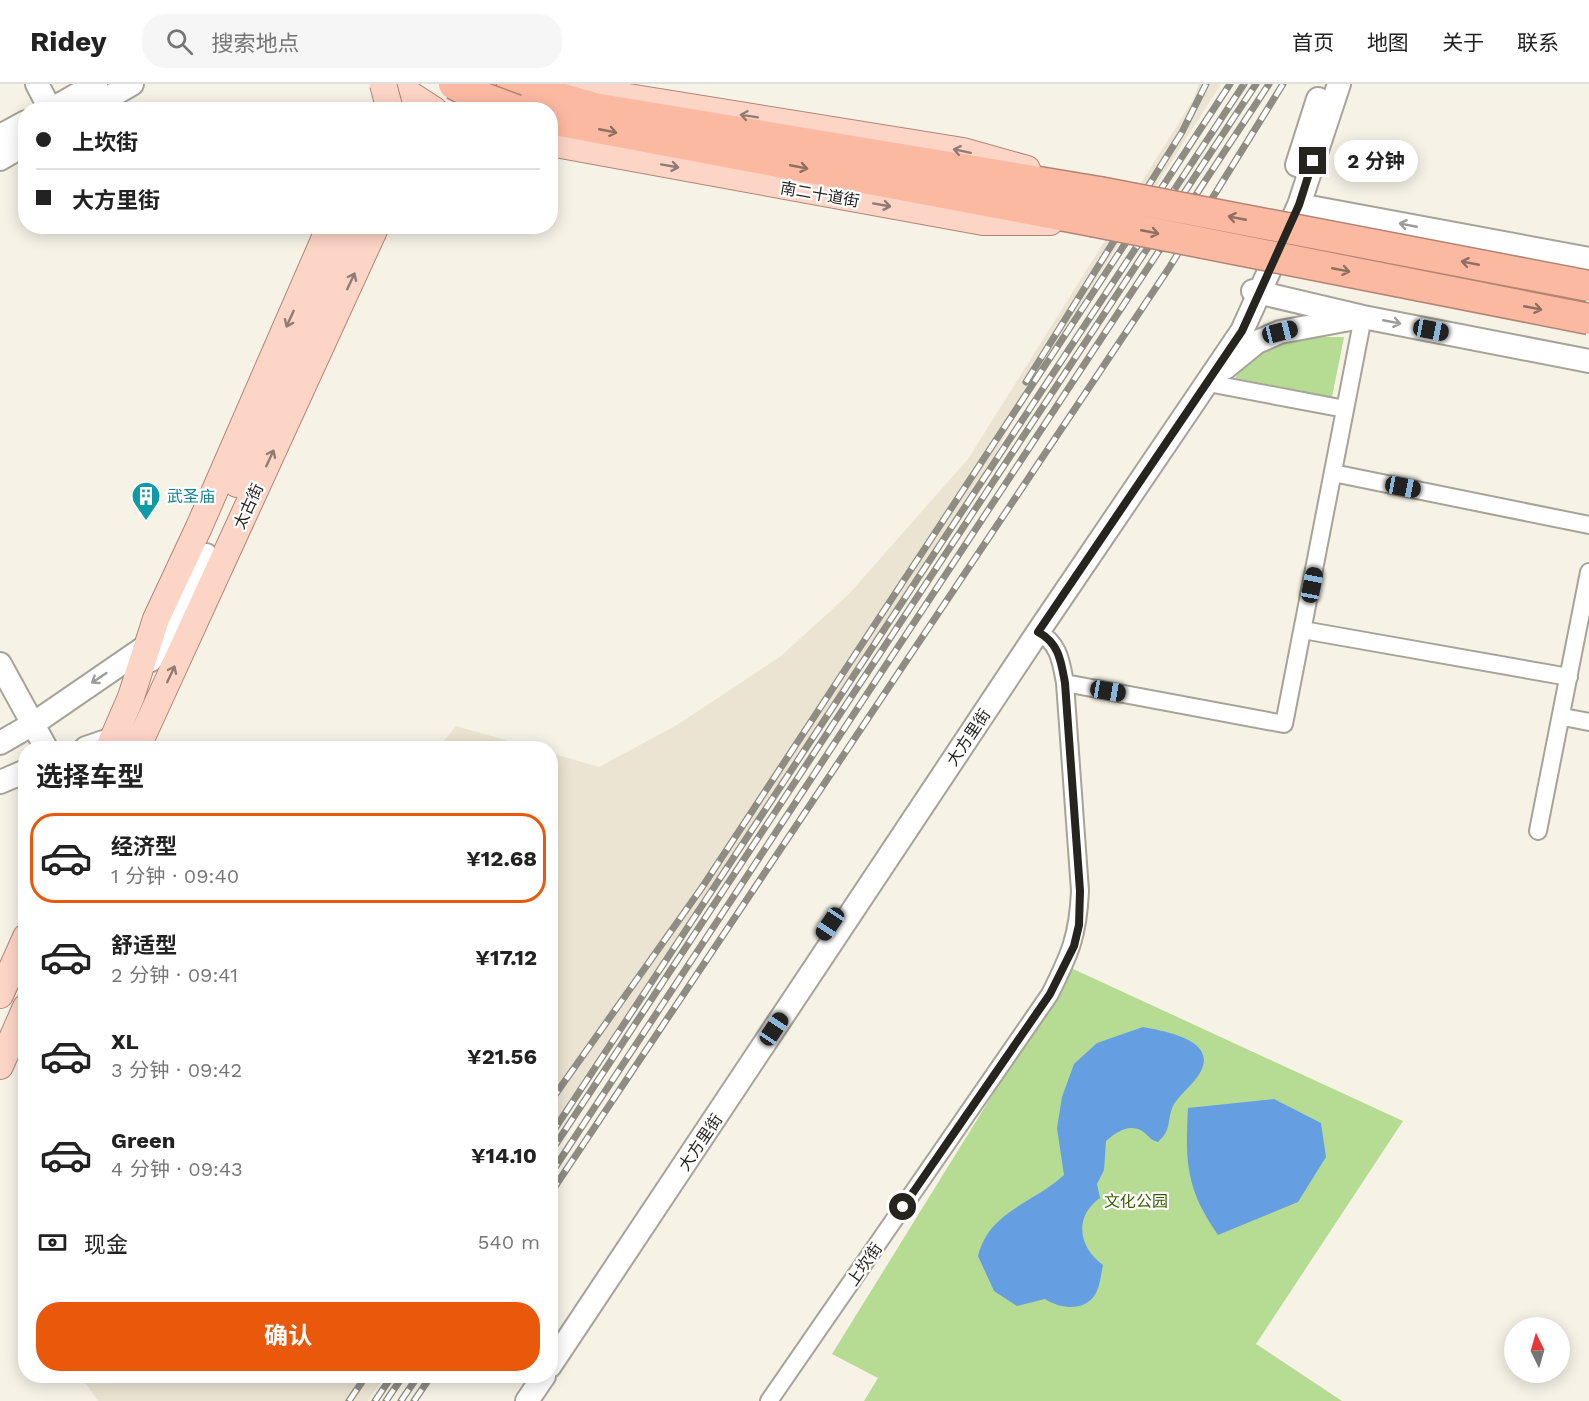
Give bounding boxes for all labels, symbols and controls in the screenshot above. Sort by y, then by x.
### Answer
search box [142,14,562,68]
text: Ridey [30,25,106,58]
icon: search [163,25,196,58]
text: 首页 [1292,30,1334,55]
text: 地图 [1367,30,1409,55]
text: 关于 [1442,30,1484,55]
text: 联系 [1517,30,1559,55]
text: 搜索地点 [211,31,299,56]
one-way arrow [740,110,759,121]
one-way arrow [597,126,617,137]
text: 上坎街 [72,130,138,155]
callout: 2 分钟 [1334,140,1418,182]
one-way arrow [953,145,972,156]
route end [1299,147,1326,174]
text: 2 分钟 [1347,149,1405,173]
one-way arrow [659,161,679,172]
one-way arrow [789,161,809,172]
street label: 南二十道街 [779,178,861,211]
text: 大方里街 [72,188,160,213]
one-way arrow [872,200,891,211]
one-way arrow [1228,212,1247,223]
one-way arrow [1398,219,1418,230]
one-way arrow [1140,227,1159,238]
one-way arrow [1460,257,1480,268]
one-way arrow [1331,265,1351,276]
one-way arrow [346,273,358,291]
one-way arrow [1522,303,1542,314]
one-way arrow [284,309,295,327]
one-way arrow [1381,317,1401,328]
car [1412,318,1450,342]
car [1260,319,1300,345]
one-way arrow [265,450,276,468]
car [1384,475,1422,499]
building icon: 武圣庙 [130,480,162,522]
street label: 太古街 [230,480,267,532]
place label: 武圣庙 [167,487,215,506]
car [1300,566,1324,604]
one-way arrow [166,665,177,683]
one-way arrow [91,672,108,684]
car [1089,679,1127,703]
street label: 大方里街 [943,705,994,769]
text: 选择车型 [36,761,144,793]
icon: car [39,831,93,885]
text: 经济型 [111,834,177,859]
text: ¥12.68 [466,846,537,871]
text: 1 分钟 · 09:40 [111,864,239,888]
car [812,904,848,944]
icon: car [39,930,93,984]
text: 舒适型 [111,933,177,958]
text: ¥17.12 [475,945,537,970]
text: 2 分钟 · 09:41 [111,963,238,987]
car [756,1009,792,1049]
icon: car [39,1029,93,1083]
text: XL [111,1029,139,1054]
text: ¥21.56 [467,1044,537,1069]
text: 3 分钟 · 09:42 [111,1058,242,1082]
street label: 大方里街 [675,1110,726,1174]
icon: car [39,1128,93,1182]
text: Green [111,1128,175,1153]
text: ¥14.10 [471,1143,537,1168]
text: 4 分钟 · 09:43 [111,1157,243,1181]
park label: 文化公园 [1104,1192,1168,1211]
route start [889,1193,916,1220]
icon: cash [36,1226,69,1259]
text: 540 m [478,1230,540,1254]
text: 现金 [84,1232,128,1257]
street label: 上坎街 [843,1239,886,1289]
button: 确认 [36,1302,540,1371]
north arrow [1504,1317,1570,1383]
map controls [1504,1317,1570,1383]

